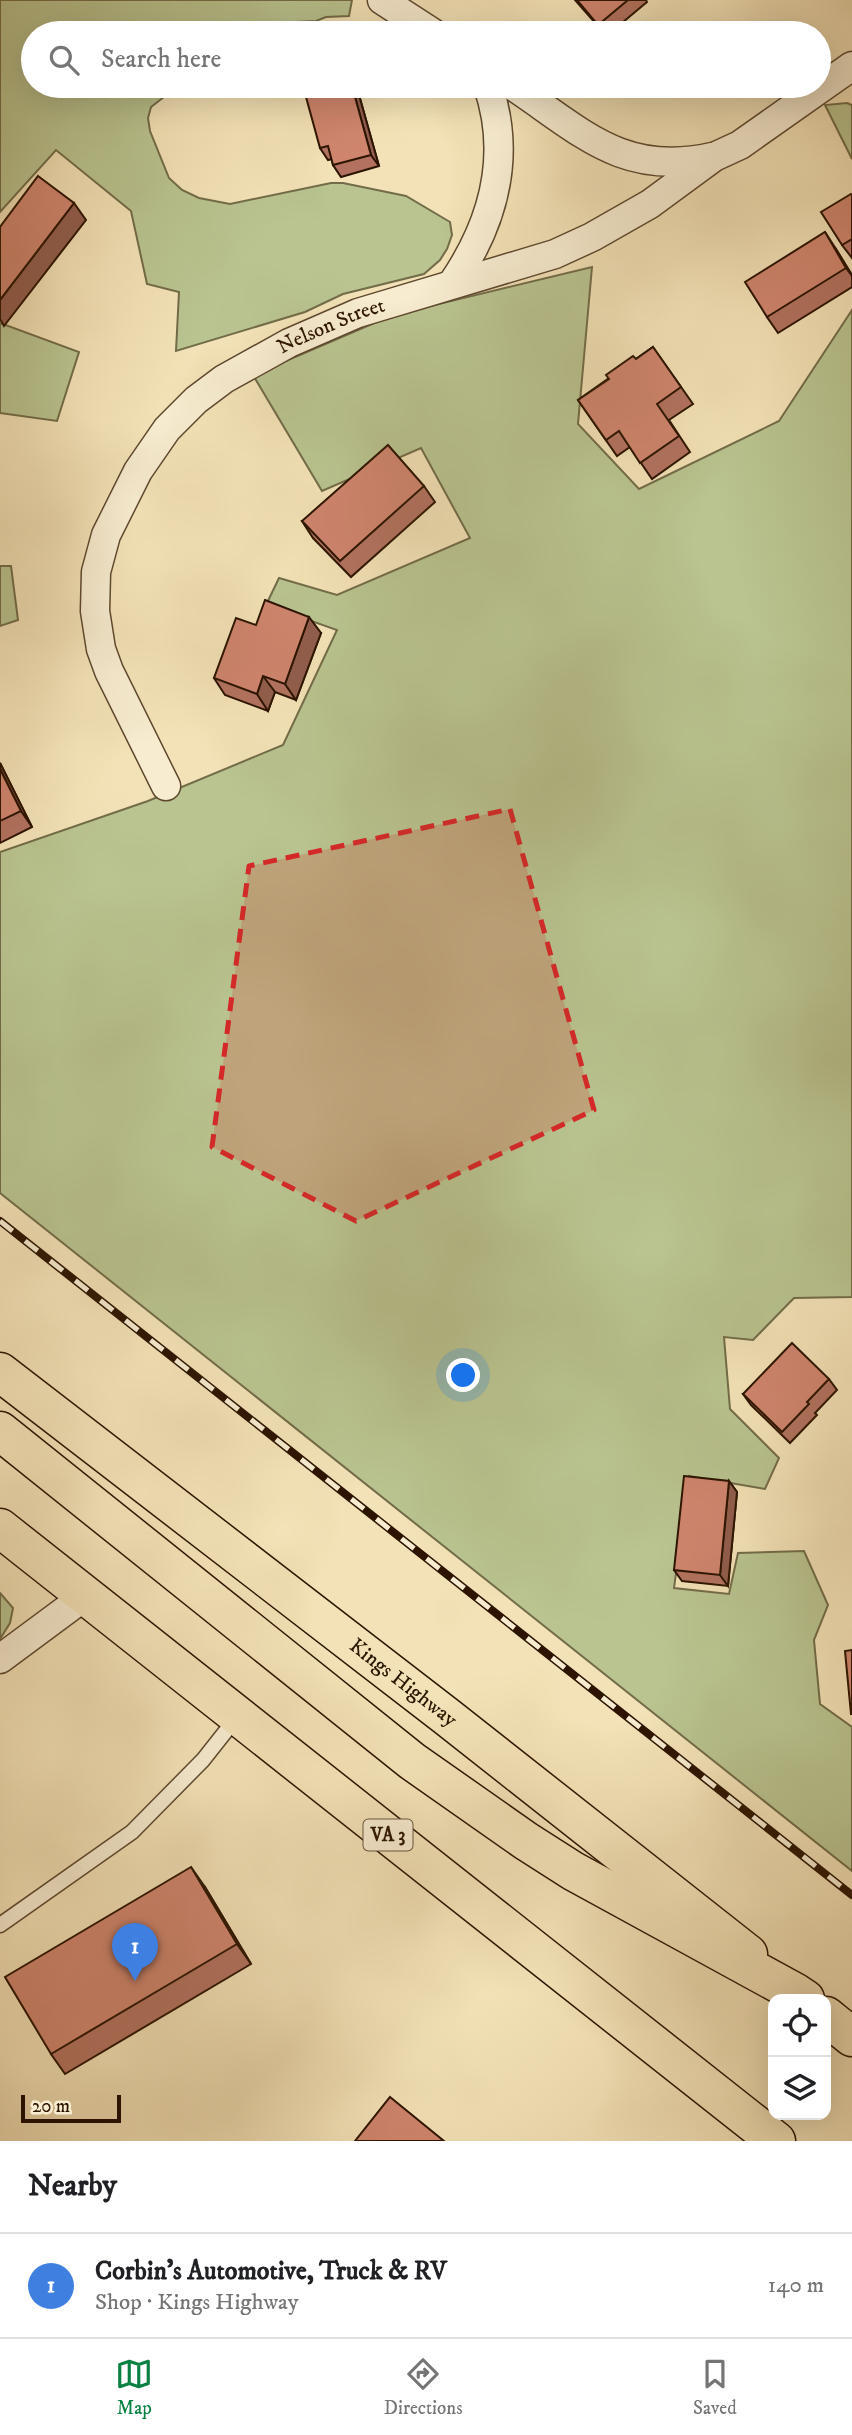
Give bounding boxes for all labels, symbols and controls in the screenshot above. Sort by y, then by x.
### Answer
search box [21,21,831,98]
icon: search [45,41,83,79]
text: Search here [101,43,221,76]
street label: Nelson Street [273,293,388,360]
your location [446,1358,480,1392]
street label: Kings Highway [344,1633,463,1733]
road number: VA 3 [364,1820,412,1851]
pin: 1 [112,1923,158,1981]
map controls [768,1994,831,2120]
button: locate [768,1994,831,2057]
button: layers [768,2057,831,2120]
scale bar [21,2092,121,2124]
text: 20 m [32,2095,70,2118]
text: Nearby [28,2168,117,2205]
text: Corbin's Automotive, Truck & RV [95,2255,447,2288]
text: 1 [47,2271,55,2300]
text: 140 m [768,2271,824,2300]
text: Shop · Kings Highway [95,2288,299,2317]
tab: Map [115,2355,153,2420]
tab: Directions [384,2355,463,2420]
tab: Saved [693,2355,737,2420]

